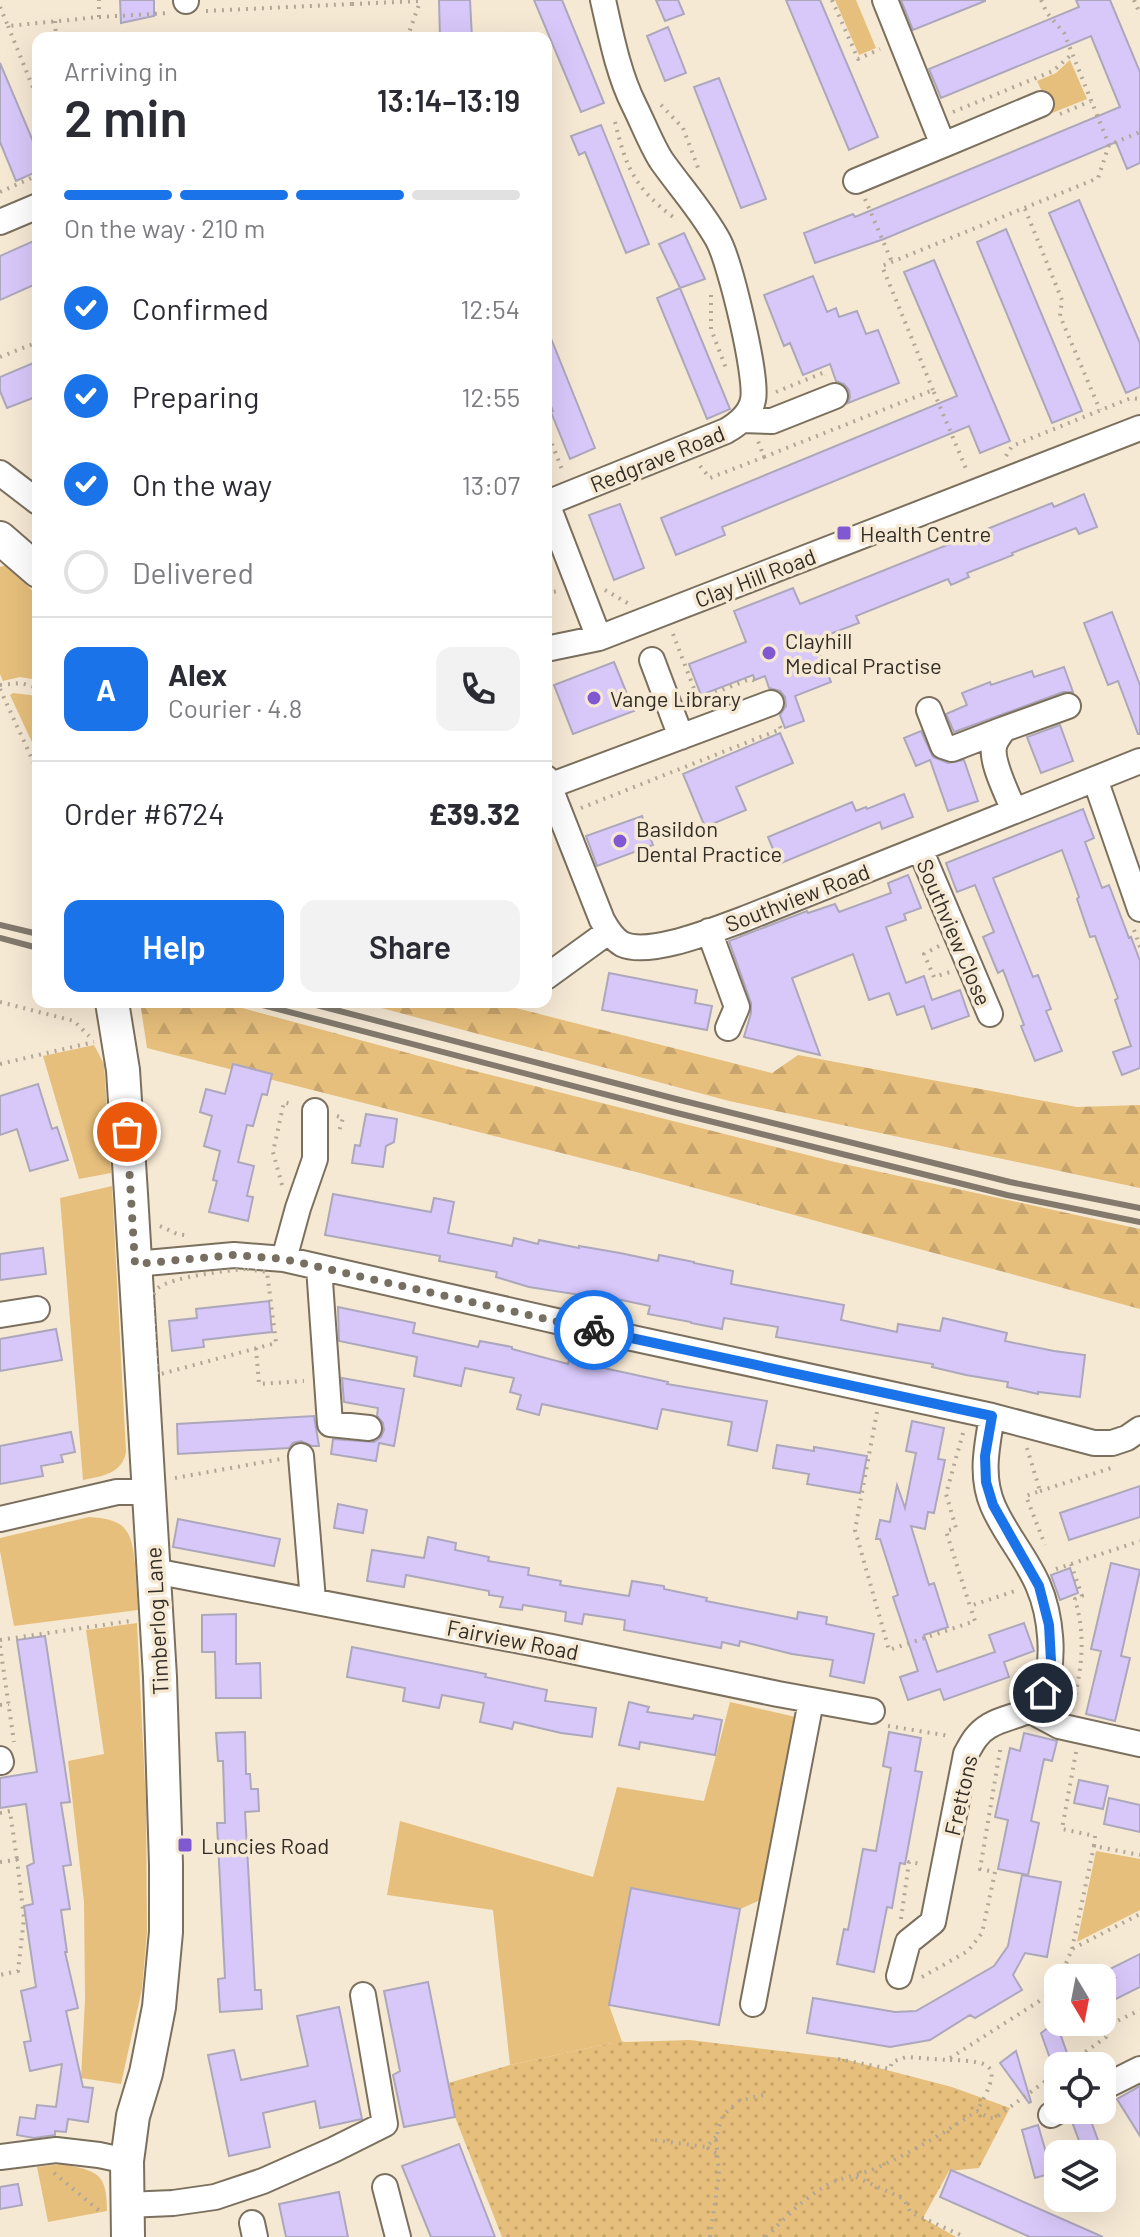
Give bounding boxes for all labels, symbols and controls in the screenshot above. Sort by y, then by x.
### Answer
text: Arriving in [64,55,178,86]
text: 13:14–13:19 [377,82,520,118]
text: 2 min [64,85,188,147]
text: On the way · 210 m [64,212,265,243]
icon: check [64,286,108,330]
text: Confirmed [132,290,269,326]
text: 12:54 [460,293,520,324]
icon: check [64,374,108,418]
text: Preparing [132,378,259,414]
text: 12:55 [461,381,520,412]
street label: Redgrave Road [586,419,728,497]
icon: check [64,462,108,506]
text: On the way [132,466,272,502]
text: 13:07 [462,469,520,500]
place label: Health Centre [860,520,991,546]
marker: Health Centre [835,524,853,542]
street label: Clay Hill Road [691,542,819,612]
text: Delivered [132,554,254,590]
place label: Clayhill Medical Practise [785,627,942,678]
marker: Clayhill Medical Practise [760,644,778,662]
button: phone [436,647,520,731]
text: Alex [168,656,227,692]
text: A [96,671,116,707]
place label: Vange Library [610,685,741,711]
marker: Vange Library [585,689,603,707]
text: Courier · 4.8 [168,692,302,723]
text: Order #6724 [64,795,225,831]
text: £39.32 [428,795,520,831]
place label: Basildon Dental Practice [636,815,782,866]
marker: Basildon Dental Practice [611,832,629,850]
street label: Southview Close [912,855,998,1009]
street label: Southview Road [721,858,873,936]
button: Help [64,900,284,992]
button: Share [300,900,520,992]
pin [93,1098,161,1166]
icon: bag [105,1110,149,1154]
courier [554,1290,634,1370]
icon: bike [572,1308,616,1352]
street label: Timberlog Lane [139,1546,173,1696]
street label: Fairview Road [445,1613,581,1665]
pin [1009,1659,1077,1727]
icon: home [1021,1671,1065,1715]
street label: Frettons [938,1752,982,1838]
place label: Luncies Road [201,1832,329,1858]
marker: Luncies Road [176,1836,194,1854]
north arrow [1044,1964,1116,2036]
map controls [1044,1964,1116,2212]
button: locate [1044,2052,1116,2124]
button: layers [1044,2140,1116,2212]

